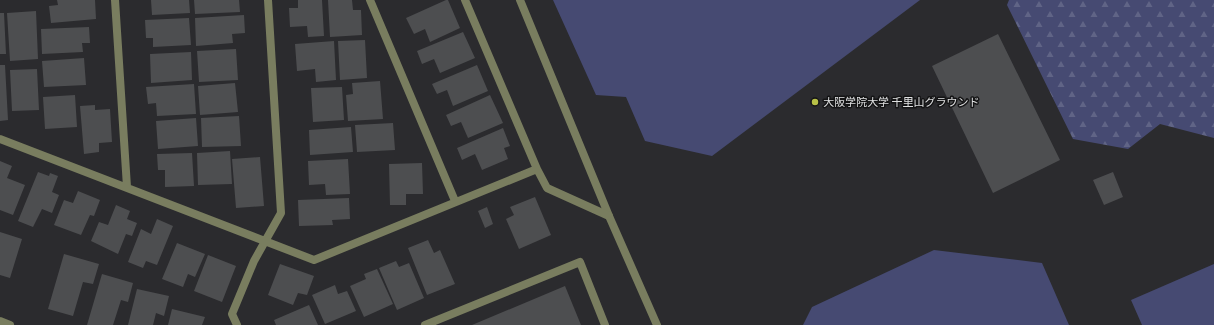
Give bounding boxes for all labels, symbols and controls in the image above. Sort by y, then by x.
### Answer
place label: 大阪学院大学 千里山グラウンド [823,95,980,109]
marker: 大阪学院大学 千里山グラウンド [810,97,820,107]

